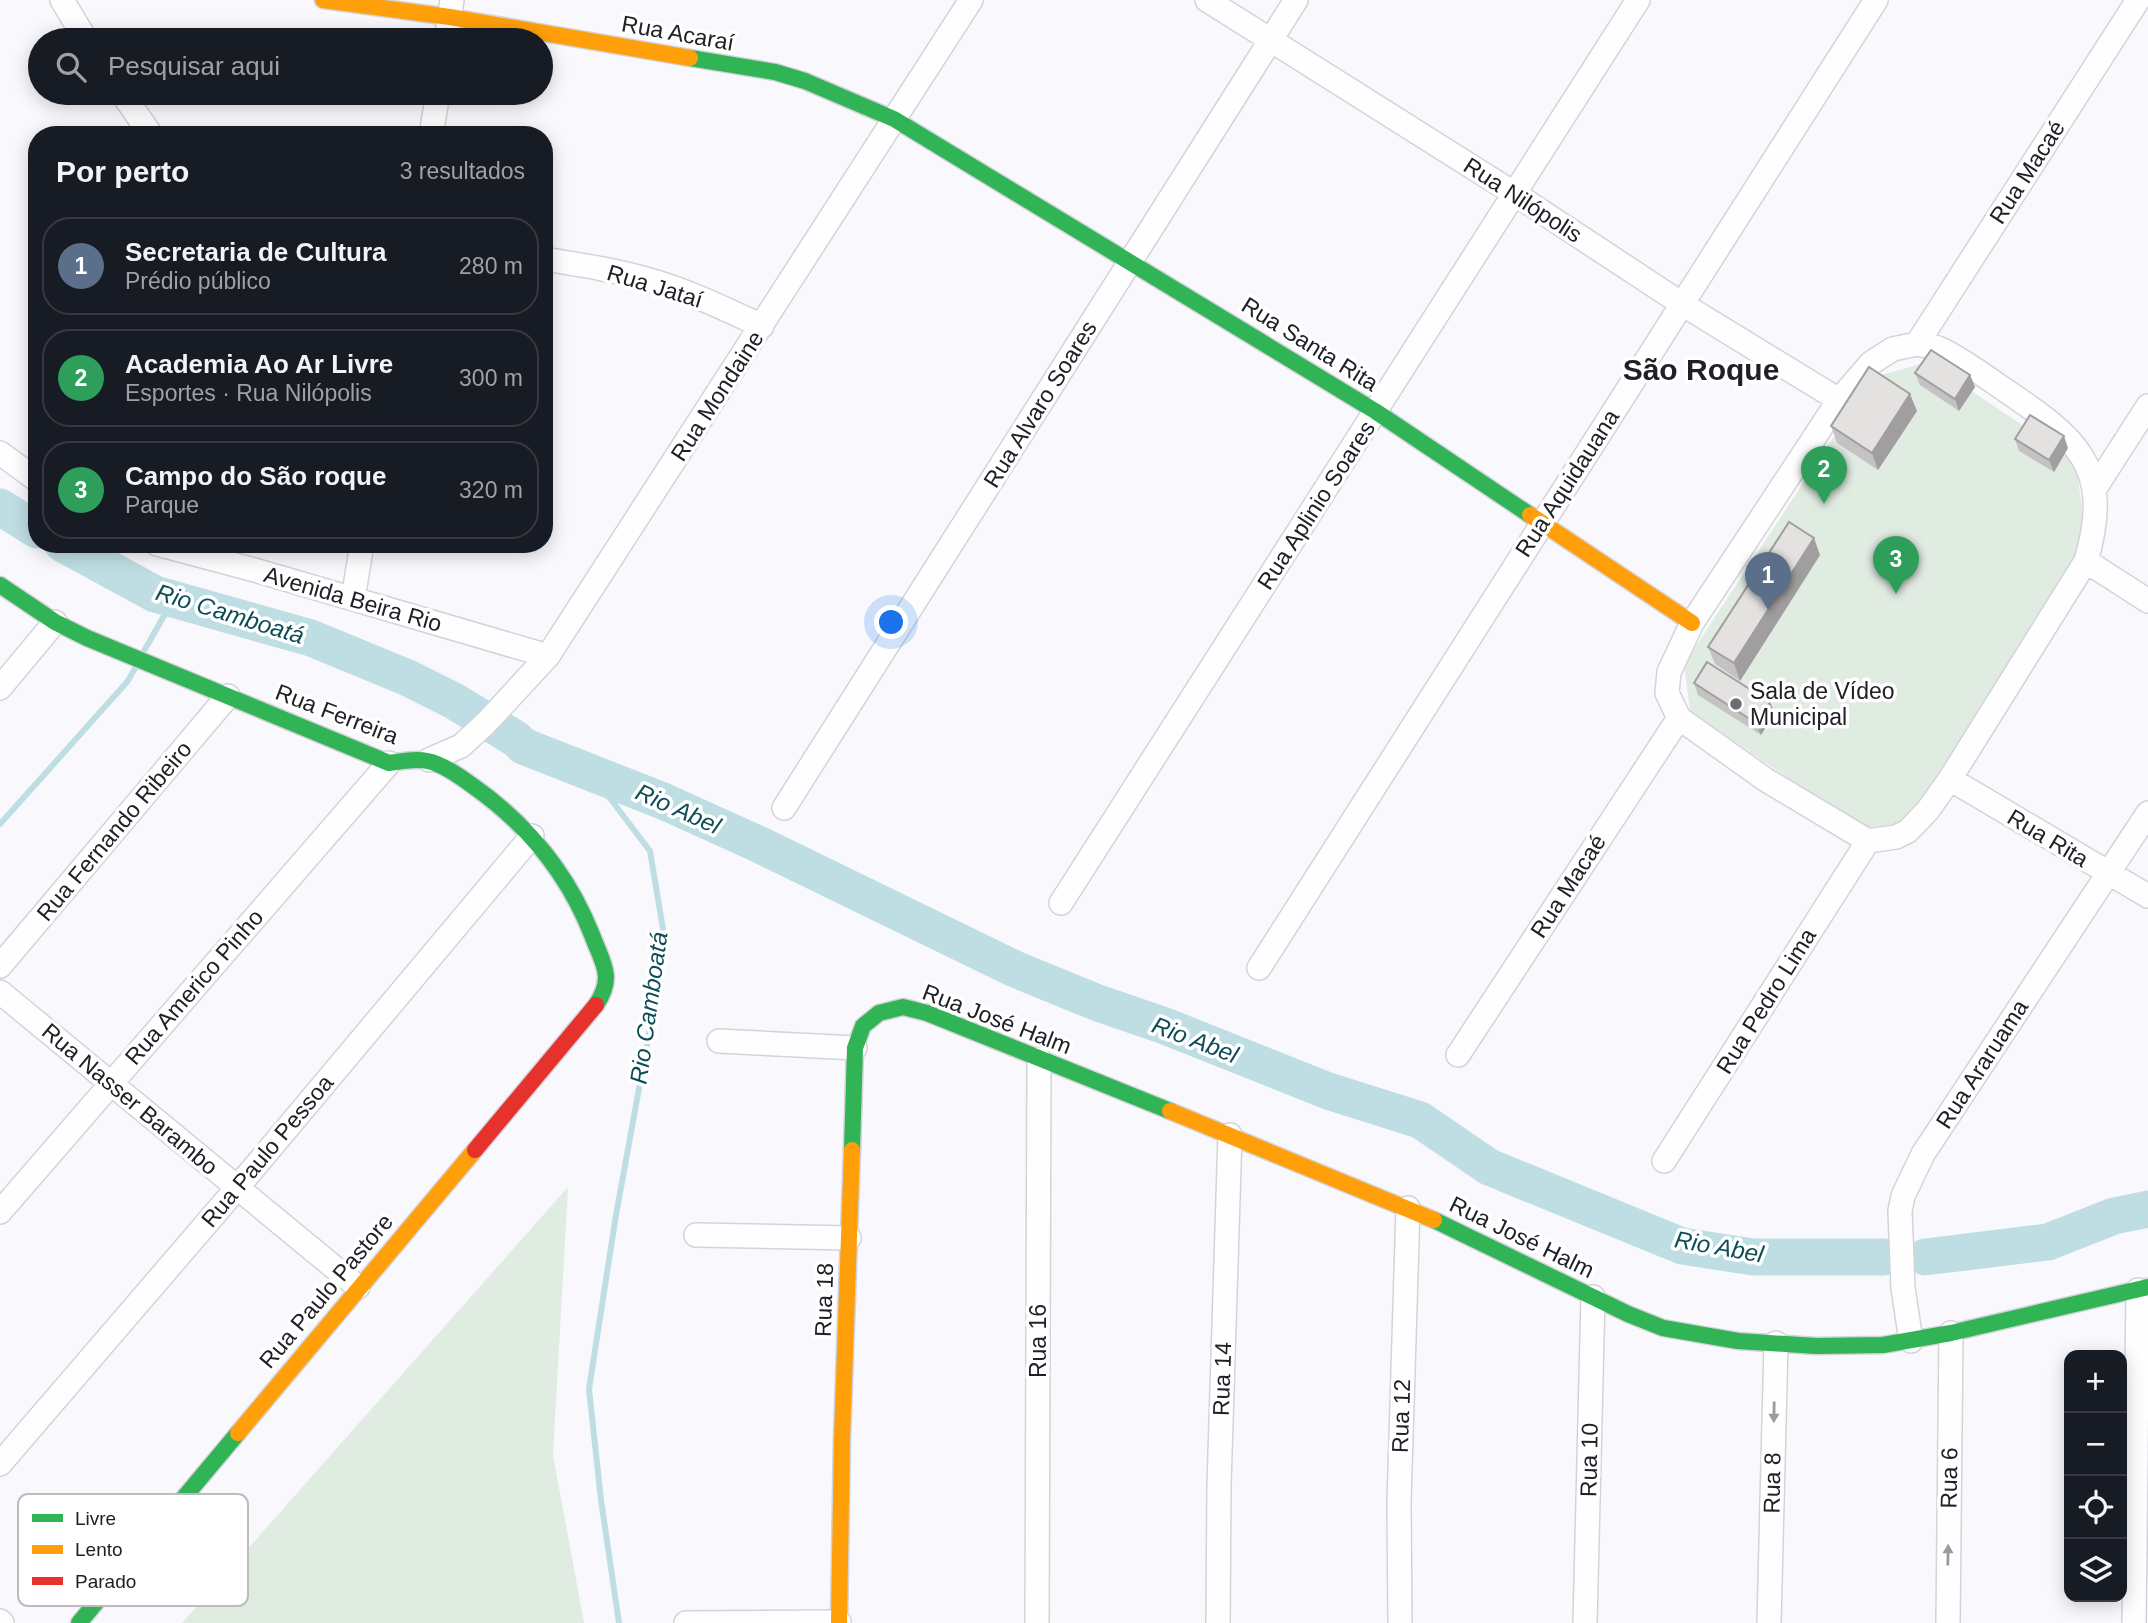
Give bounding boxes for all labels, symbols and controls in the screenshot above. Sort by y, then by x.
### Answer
street label: Rua Acaraí [620,10,737,56]
search box [28,28,553,105]
icon: search [52,48,90,86]
text: Pesquisar aqui [108,51,280,81]
street label: Rua Macaé [1984,116,2070,228]
street label: Rua Nilópolis [1459,152,1587,248]
text: Por perto [56,155,189,188]
text: 3 resultados [400,158,525,184]
text: Secretaria de Cultura [125,237,387,267]
text: 1 [75,253,87,279]
text: 280 m [459,253,523,279]
street label: Rua Jataí [604,259,706,313]
text: Prédio público [125,268,271,294]
street label: Rua Santa Rita [1237,292,1383,396]
street label: Rua Alvaro Soares [978,316,1102,492]
street label: Rua Mondaine [665,326,769,466]
text: Academia Ao Ar Livre [125,349,393,379]
district label: São Roque [1623,353,1779,386]
text: 2 [75,365,87,391]
text: 300 m [459,365,523,391]
text: Esportes · Rua Nilópolis [125,380,372,406]
street label: Rua Aquidauana [1510,404,1624,561]
street label: Rua Aplinio Soares [1252,416,1380,594]
pin: 2 [1801,446,1847,504]
text: Campo do São roque [125,461,386,491]
text: 3 [75,477,87,503]
text: 320 m [459,477,523,503]
text: Parque [125,492,199,518]
pin: 3 [1873,536,1919,594]
pin: 1 [1745,552,1791,610]
street label: Avenida Beira Rio [261,561,445,637]
water label: Rio Camboatá [153,578,307,649]
your location [874,605,908,639]
place label: Sala de Vídeo Municipal [1750,678,1895,730]
street label: Rua Ferreira [272,679,402,749]
marker: Sala de Vídeo Municipal [1728,696,1744,712]
street label: Rua Fernando Ribeiro [31,736,197,926]
water label: Rio Abel [632,778,725,839]
street label: Rua Rita [2003,804,2093,872]
street label: Rua Macaé [1525,830,1611,942]
street label: Rua Americo Pinho [120,904,268,1070]
street label: Rua Pedro Lima [1711,923,1821,1078]
water label: Rio Camboatá [624,930,673,1086]
street label: Rua José Halm [919,979,1075,1059]
street label: Rua Araruama [1931,995,2033,1133]
water label: Rio Abel [1148,1011,1243,1068]
street label: Rua Nasser Barambo [37,1018,223,1180]
street label: Rua Paulo Pessoa [196,1070,338,1232]
street label: Rua José Halm [1446,1191,1598,1283]
street label: Rua Paulo Pastore [254,1209,398,1373]
water label: Rio Abel [1673,1225,1766,1268]
street label: Rua 18 [810,1262,838,1338]
street label: Rua 16 [1025,1304,1051,1378]
street label: Rua 14 [1208,1341,1236,1417]
map controls [2064,1350,2127,1602]
button: + [2064,1350,2127,1413]
street label: Rua 12 [1387,1378,1415,1454]
one-way arrow [1768,1401,1780,1423]
button: − [2064,1413,2127,1476]
street label: Rua 10 [1575,1423,1603,1497]
street label: Rua 6 [1935,1447,1963,1509]
street label: Rua 8 [1758,1452,1786,1514]
button: locate [2064,1476,2127,1539]
legend [18,1494,248,1606]
text: Livre [75,1508,116,1529]
text: Lento [75,1539,123,1560]
button: layers [2064,1539,2127,1602]
one-way arrow [1943,1544,1954,1566]
text: Parado [75,1571,136,1592]

